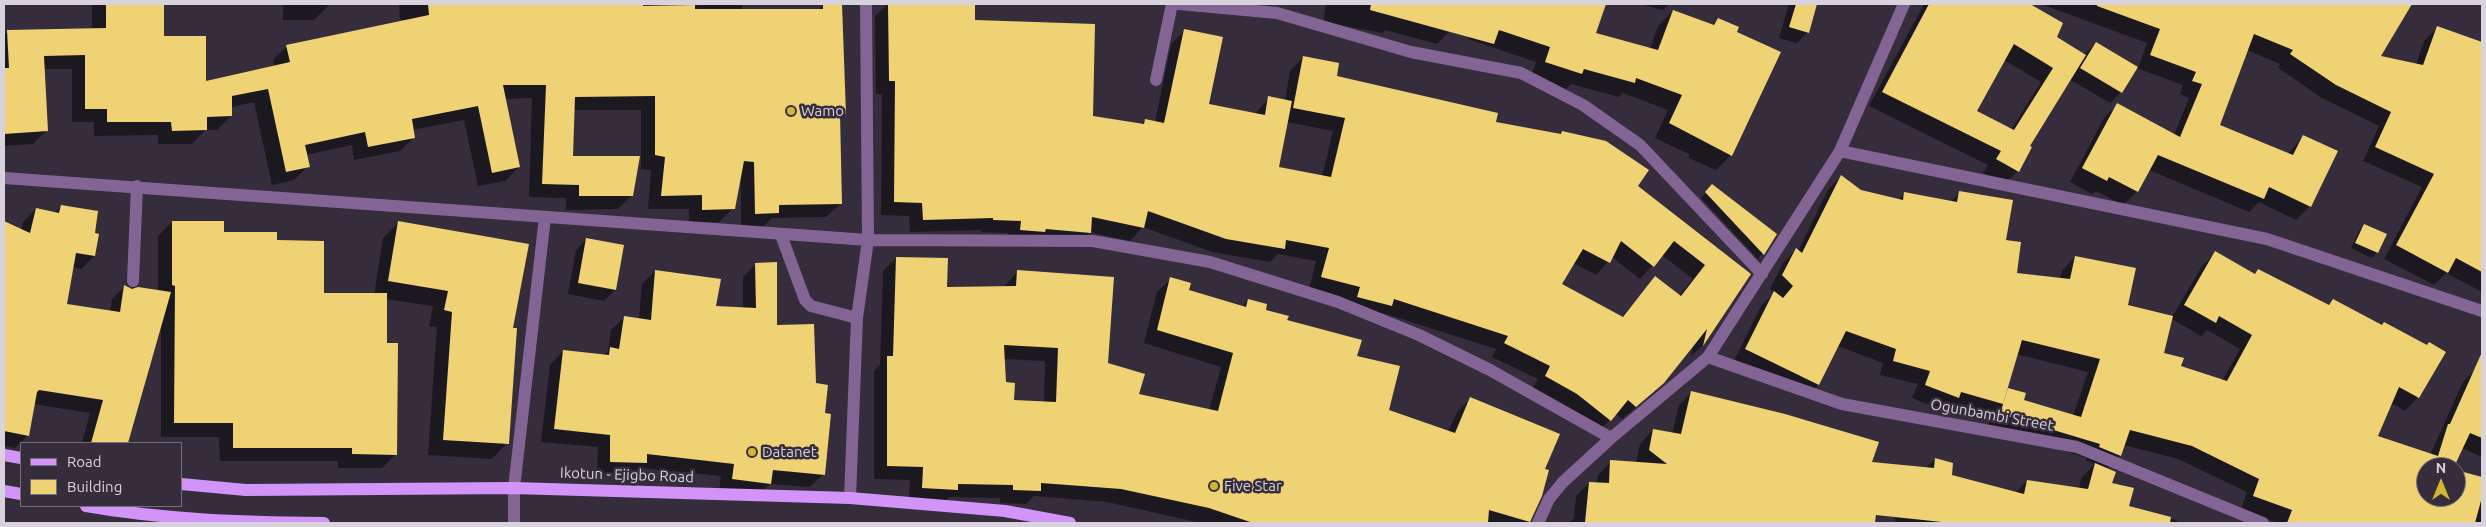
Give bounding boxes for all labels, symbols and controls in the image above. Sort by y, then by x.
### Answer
place label: Wamo [801,102,844,120]
marker: Wamo [785,105,797,117]
street label: Ogunbambi Street [1929,395,2055,435]
legend [20,442,182,507]
place label: Datanet [762,443,817,461]
marker: Datanet [746,446,758,458]
text: Road [67,453,102,470]
north arrow [2416,457,2466,507]
text: N [2436,460,2446,476]
street label: Ikotun - Ejigbo Road [560,464,694,486]
place label: Five Star [1224,477,1282,495]
text: Building [67,478,122,495]
marker: Five Star [1208,480,1220,492]

